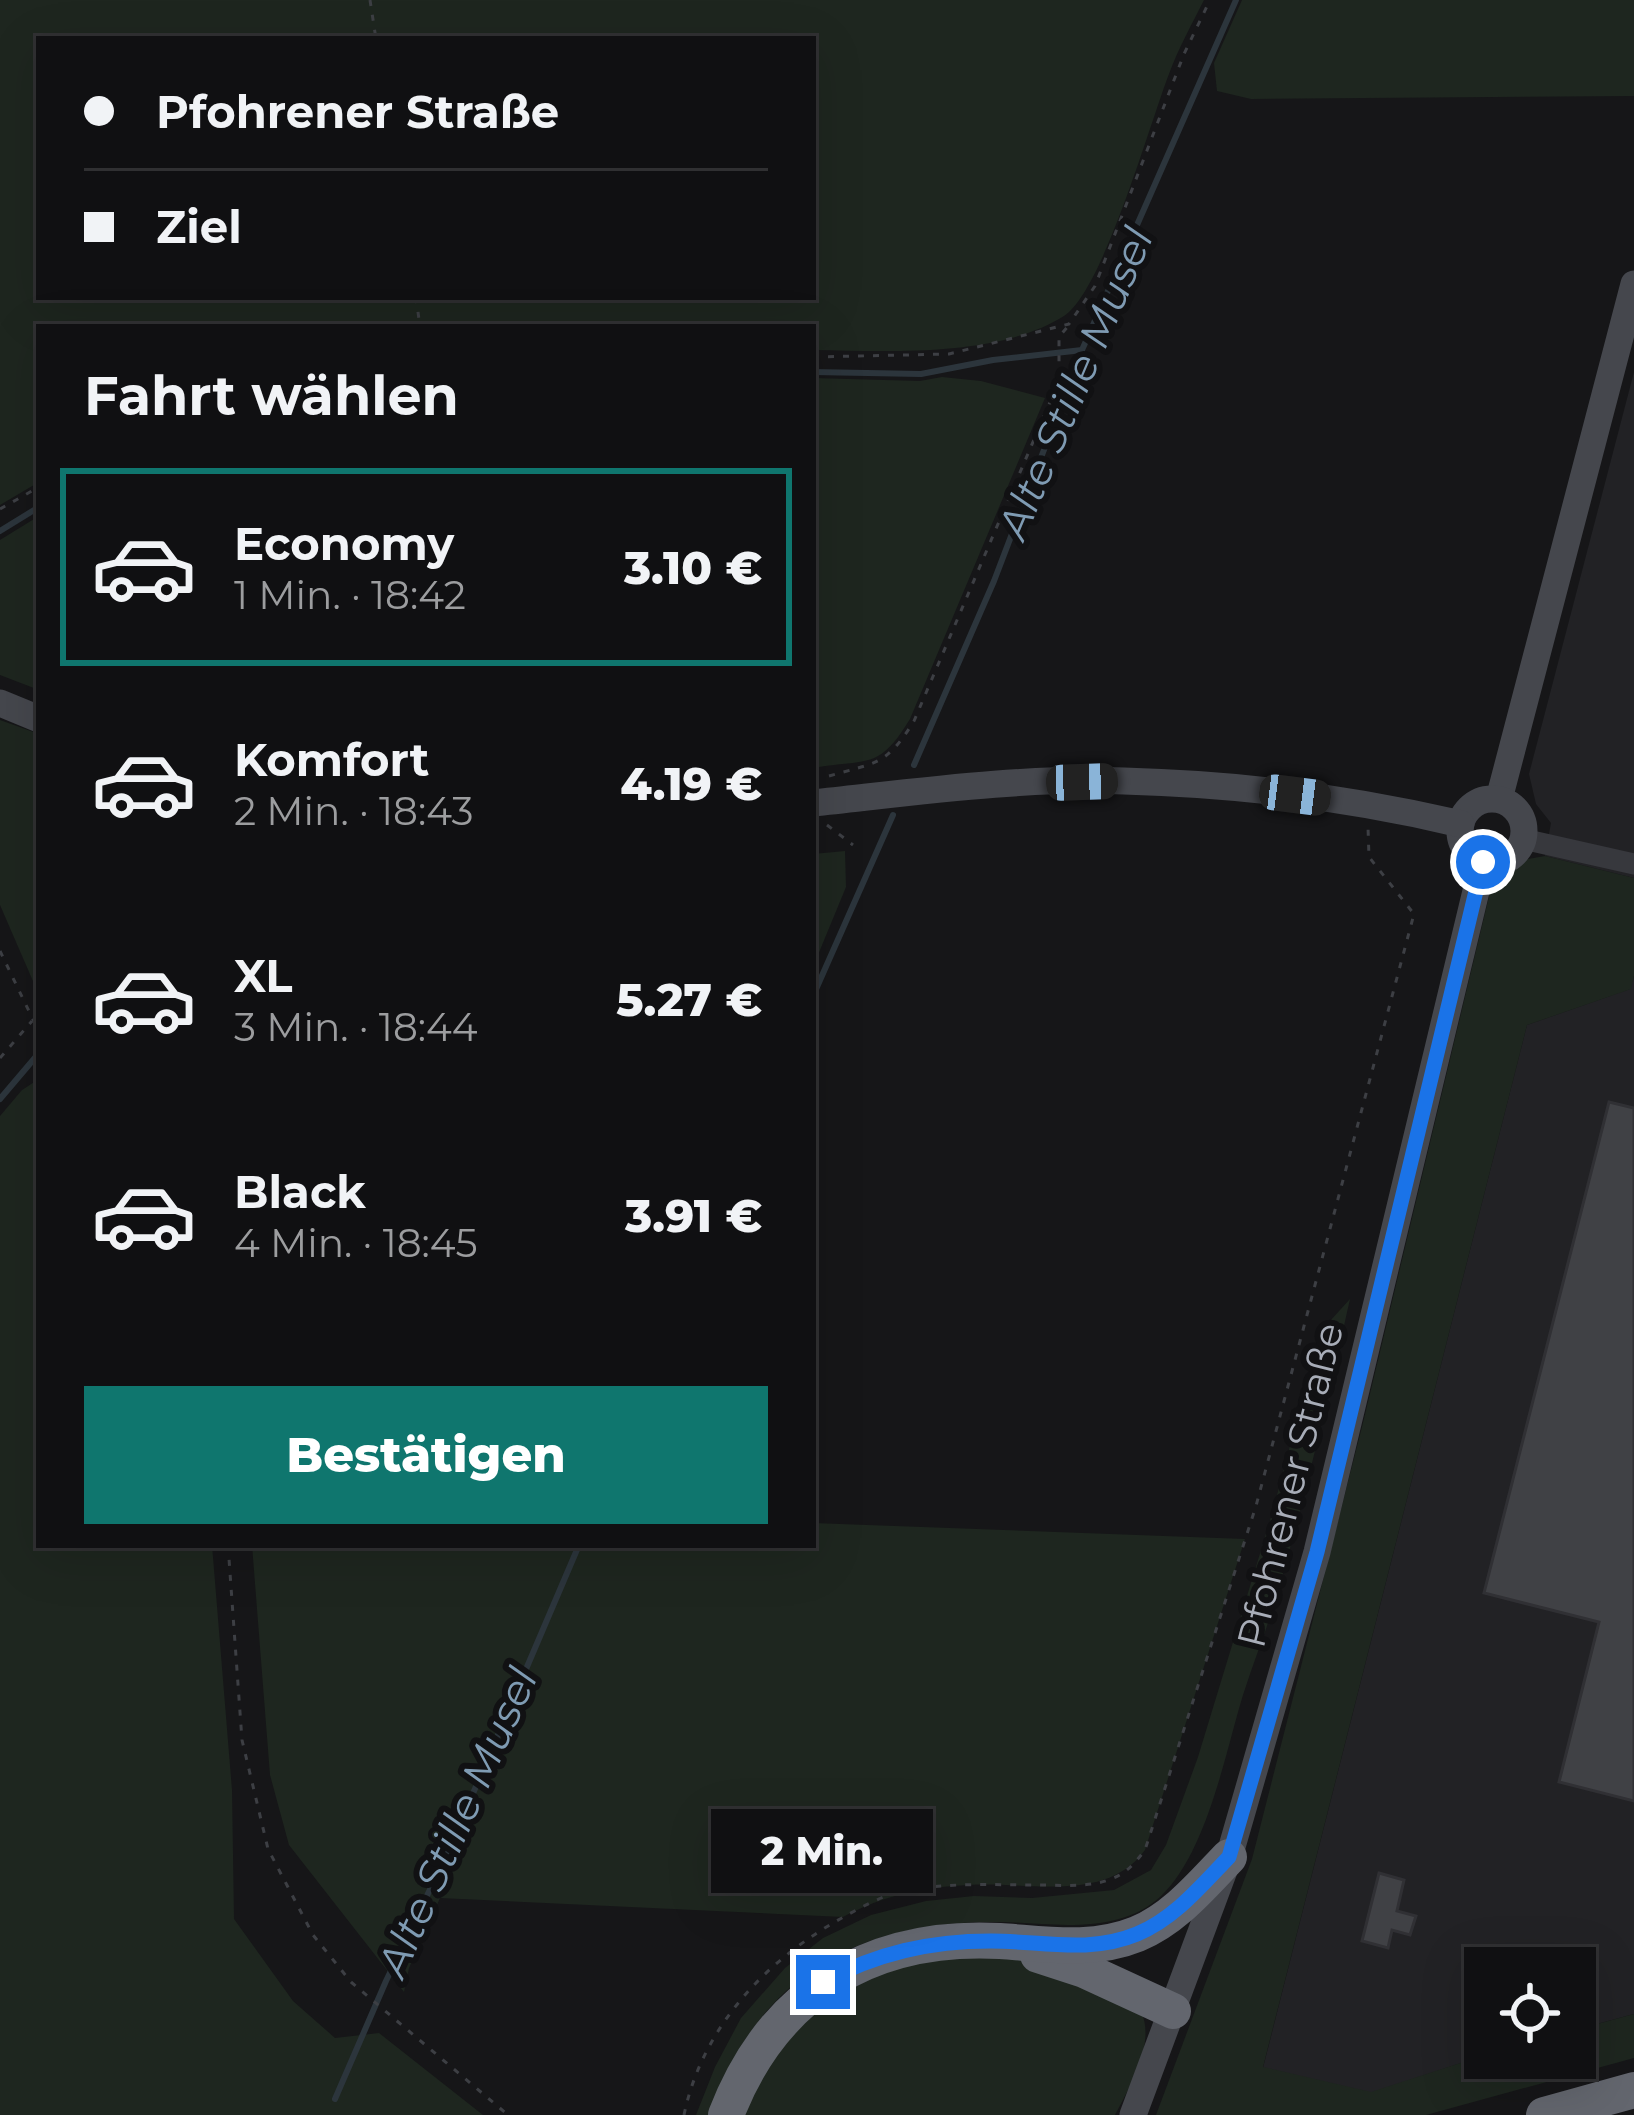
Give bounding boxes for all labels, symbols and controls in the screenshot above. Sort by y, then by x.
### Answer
text: Pfohrener Straße [156,84,559,139]
text: Ziel [156,199,242,254]
water label: Alte Stille Musel [985,219,1164,549]
text: Fahrt wählen [84,363,459,429]
icon: car [90,513,198,621]
text: Economy [234,516,454,571]
text: 3.10 € [624,540,762,595]
text: 1 Min. · 18:42 [234,571,466,619]
icon: car [90,729,198,837]
text: Komfort [234,732,429,787]
text: 4.19 € [620,756,762,811]
car [1045,763,1119,801]
car [1257,773,1333,817]
text: 2 Min. · 18:43 [234,787,473,835]
route start [1456,835,1510,889]
icon: car [90,945,198,1053]
text: XL [234,948,292,1003]
text: 5.27 € [616,972,762,1027]
text: 3 Min. · 18:44 [234,1003,478,1051]
icon: car [90,1161,198,1269]
text: Black [234,1164,366,1219]
text: 3.91 € [625,1188,762,1243]
text: 4 Min. · 18:45 [234,1219,478,1267]
street label: Pfohrener Straße [1226,1318,1354,1652]
button: Bestätigen [84,1386,768,1524]
water label: Alte Stille Musel [364,1659,549,1987]
callout: 2 Min. [712,1808,934,1892]
text: 2 Min. [761,1827,883,1875]
map controls [1464,1947,1596,2079]
button: locate [1464,1947,1596,2079]
route end [796,1955,850,2009]

